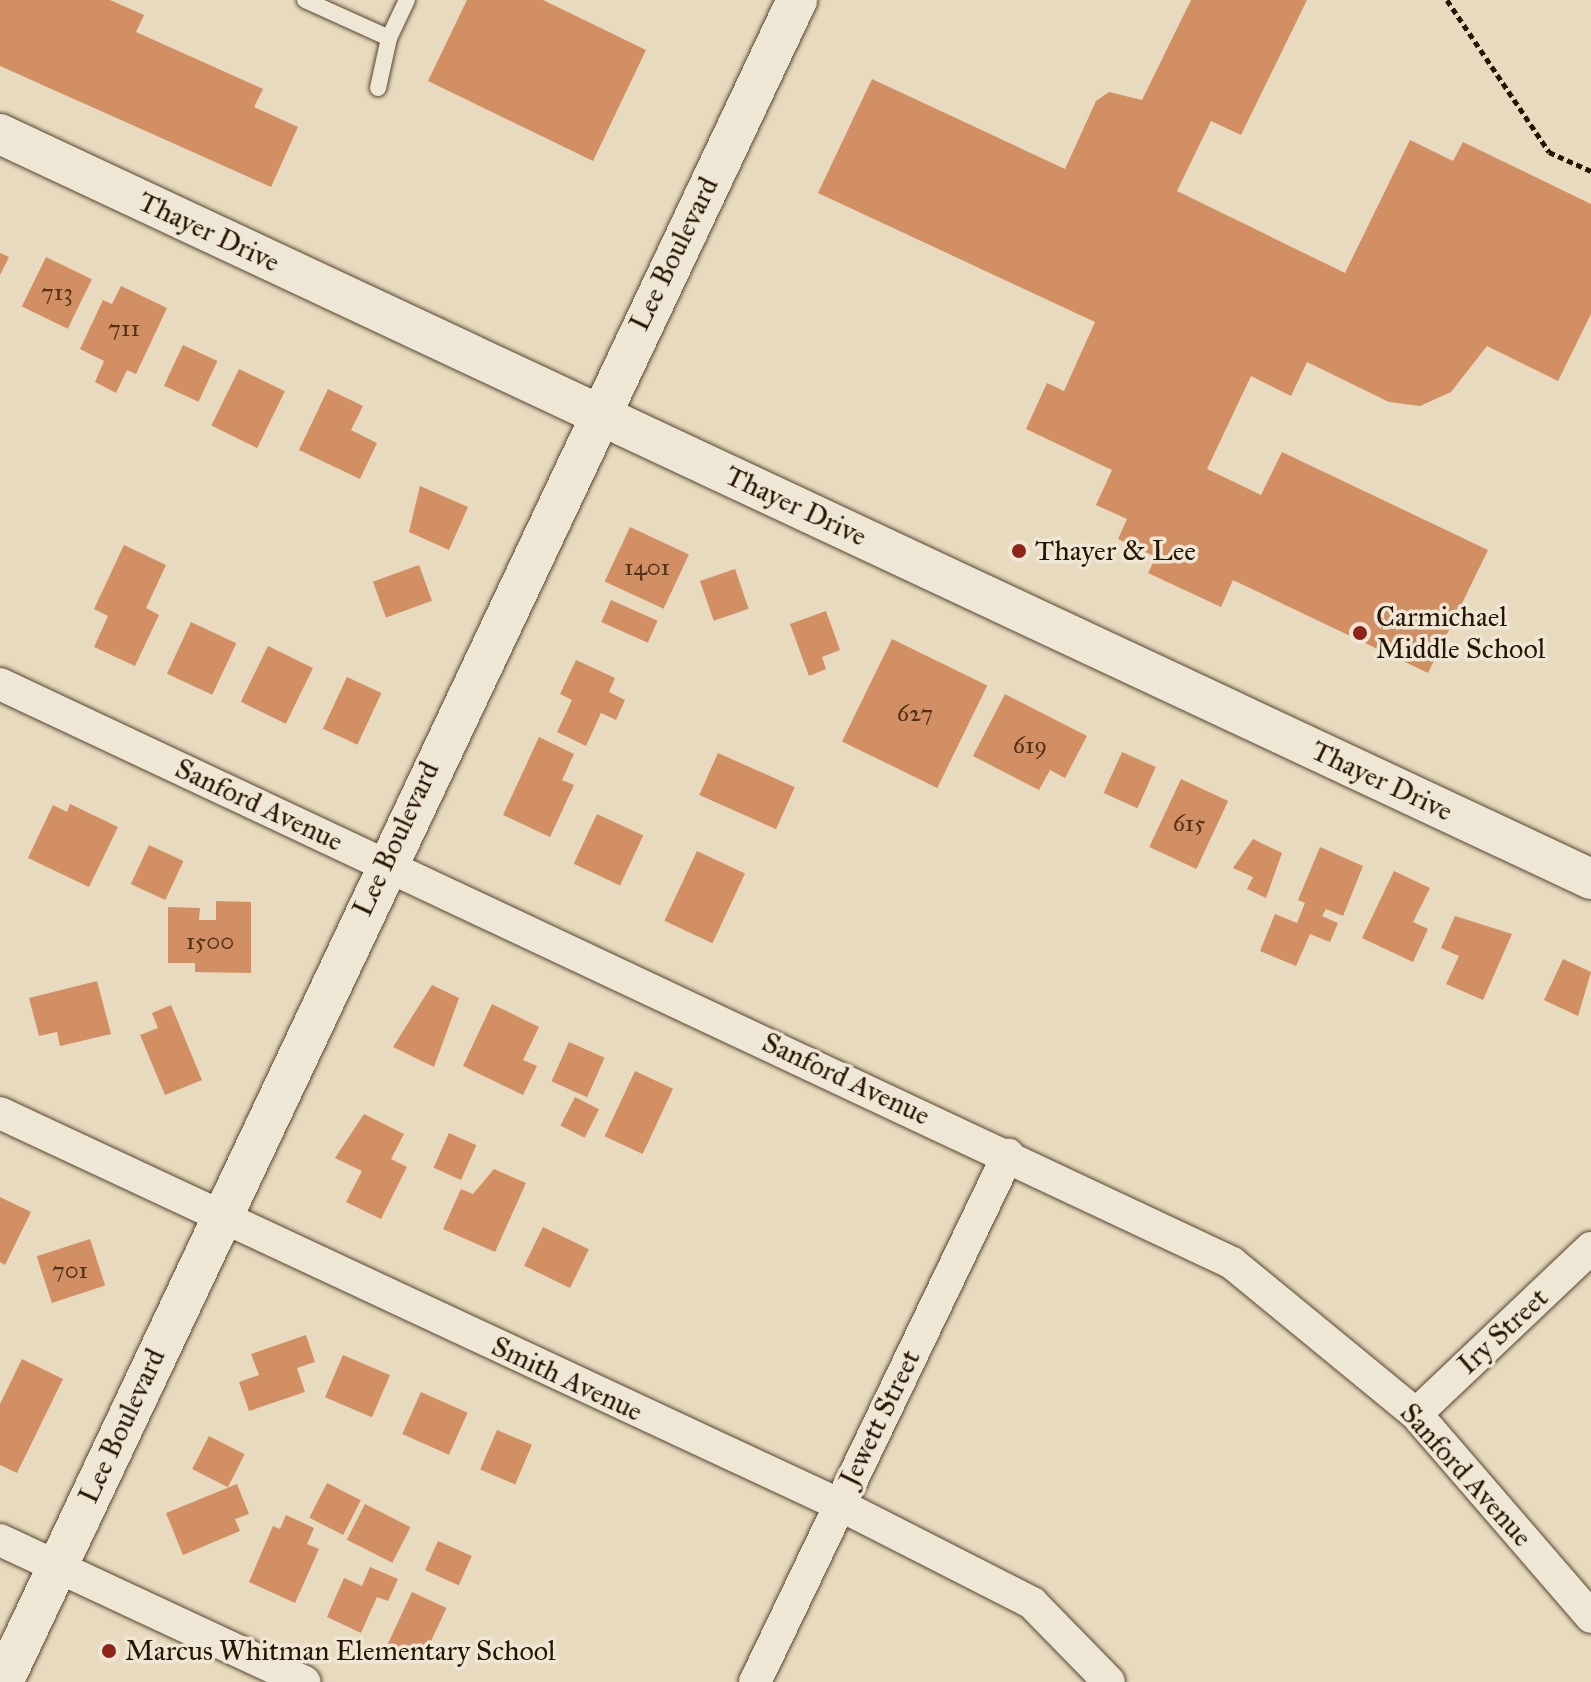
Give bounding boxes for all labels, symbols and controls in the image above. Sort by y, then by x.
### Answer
street label: Lee Boulevard [622,172,726,336]
street label: Thayer Drive [133,185,285,279]
house number: 713 [41,279,73,307]
house number: 711 [108,315,140,343]
street label: Thayer Drive [720,459,872,553]
place label: Thayer & Lee [1035,534,1196,568]
marker: Thayer & Lee [1010,542,1028,560]
house number: 1401 [624,554,670,582]
place label: Carmichael Middle School [1376,600,1545,666]
marker: Carmichael Middle School [1351,624,1369,642]
house number: 627 [897,700,933,728]
house number: 619 [1013,732,1047,760]
street label: Thayer Drive [1306,734,1458,828]
street label: Sanford Avenue [170,752,348,858]
street label: Lee Boulevard [346,756,446,922]
house number: 615 [1173,810,1205,838]
house number: 1500 [186,928,234,956]
street label: Sanford Avenue [757,1026,935,1132]
house number: 701 [52,1257,88,1285]
street label: Iry Street [1451,1281,1555,1381]
street label: Smith Avenue [486,1329,648,1429]
street label: Lee Boulevard [72,1343,172,1509]
street label: Jewett Street [833,1344,927,1492]
street label: Sanford Avenue [1393,1396,1539,1554]
place label: Marcus Whitman Elementary School [125,1634,556,1668]
marker: Marcus Whitman Elementary School [100,1642,118,1660]

